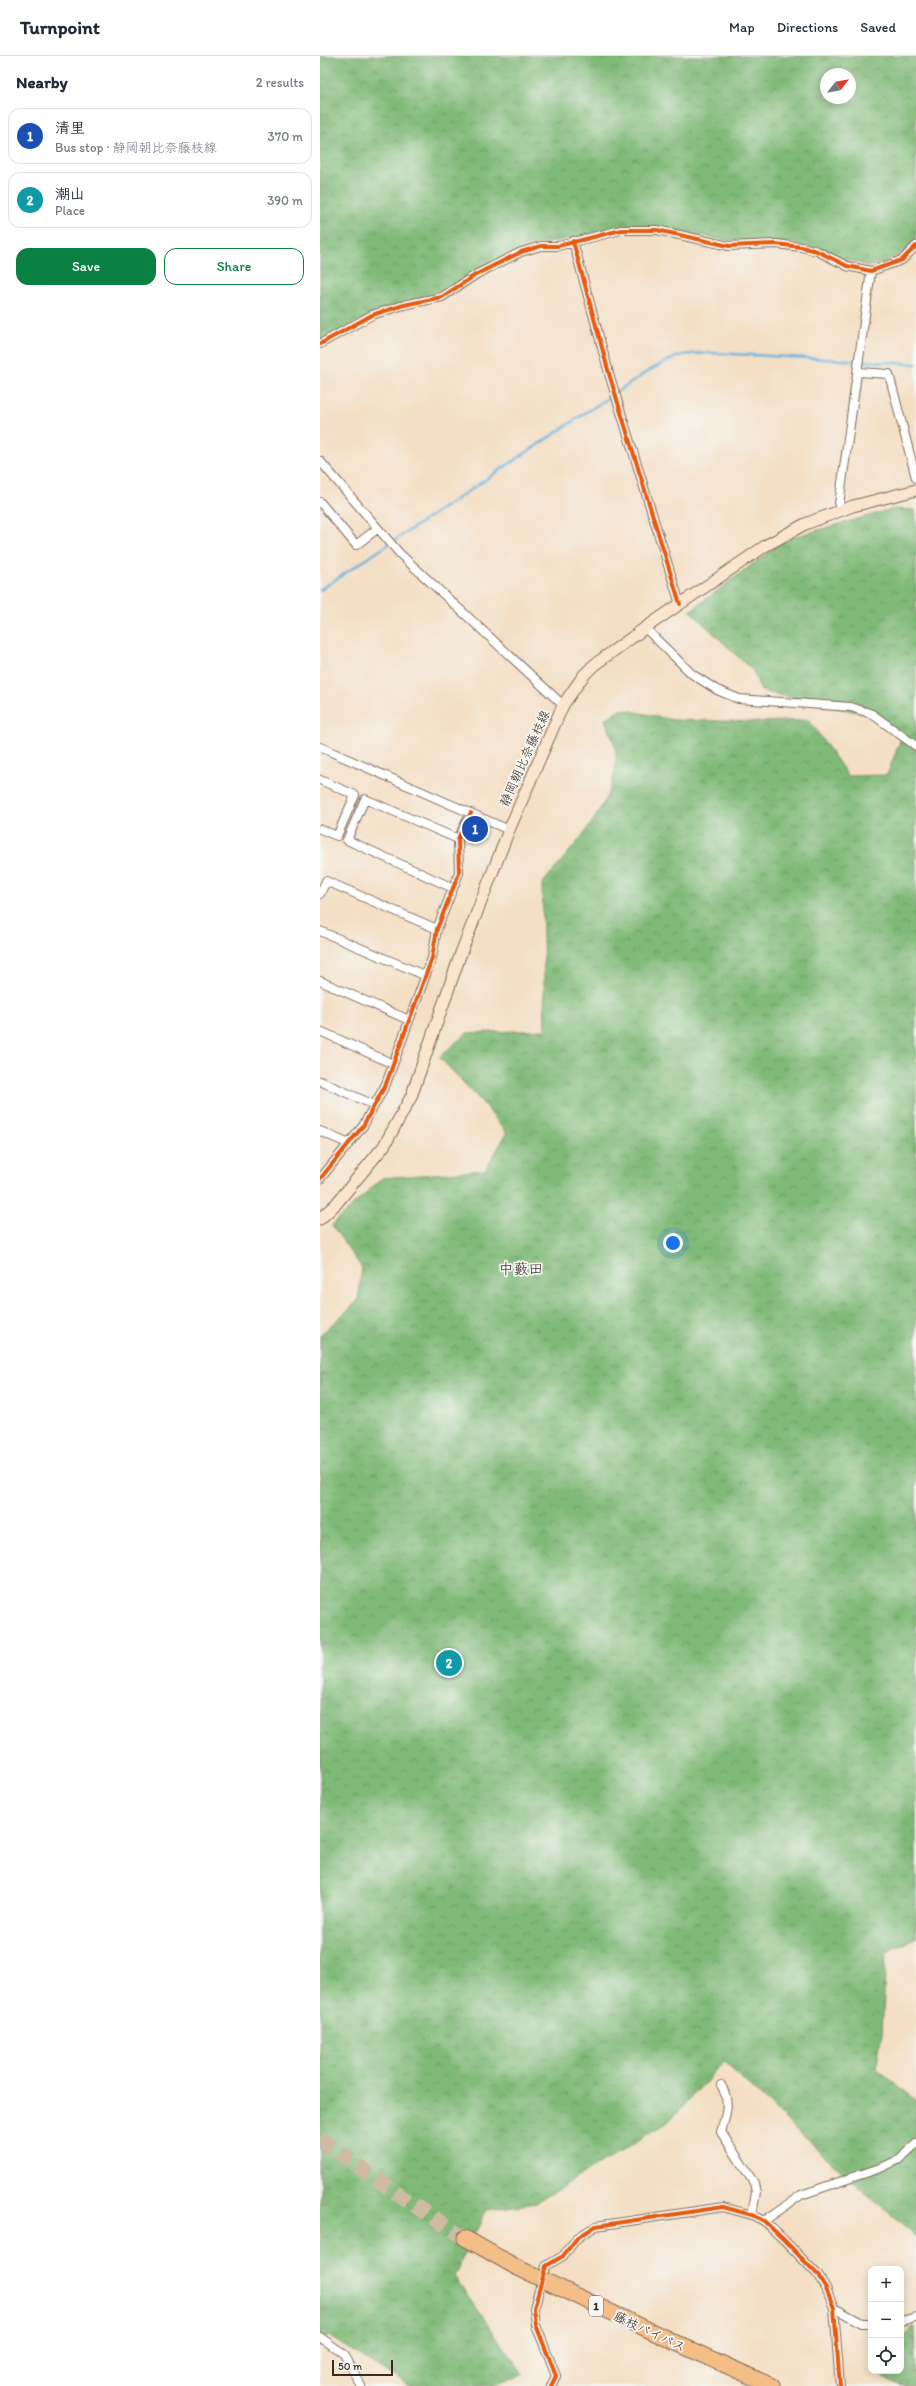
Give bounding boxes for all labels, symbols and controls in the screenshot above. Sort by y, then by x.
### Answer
text: Turnpoint [20,16,100,39]
text: Map [729,19,755,36]
text: Directions [777,19,838,36]
text: Saved [860,19,896,36]
north arrow [820,68,856,104]
text: Nearby [16,72,68,92]
text: 2 results [256,75,304,90]
text: 清里 [55,119,85,137]
text: 1 [27,129,33,144]
text: 370 m [268,129,303,144]
text: Bus stop · 静岡朝比奈藤枝線 [55,140,216,155]
text: 潮山 [55,185,85,203]
text: 2 [27,193,33,208]
text: 390 m [267,193,303,208]
text: Place [55,203,85,218]
button: Save [16,248,156,285]
button: Share [164,248,304,285]
street label: 静岡朝比奈藤枝線 [496,707,553,809]
pin: 1 [462,814,488,844]
your location [663,1233,683,1253]
district label: 中藪田 [498,1260,544,1278]
pin: 2 [436,1648,462,1678]
map controls [868,2266,904,2374]
button: + [868,2266,904,2302]
road number: 1 [589,2296,603,2316]
button: − [868,2302,904,2338]
street label: 藤枝バイパス [611,2308,688,2355]
button: locate [868,2338,904,2374]
scale bar [332,2358,393,2377]
text: 50 m [338,2360,362,2373]

